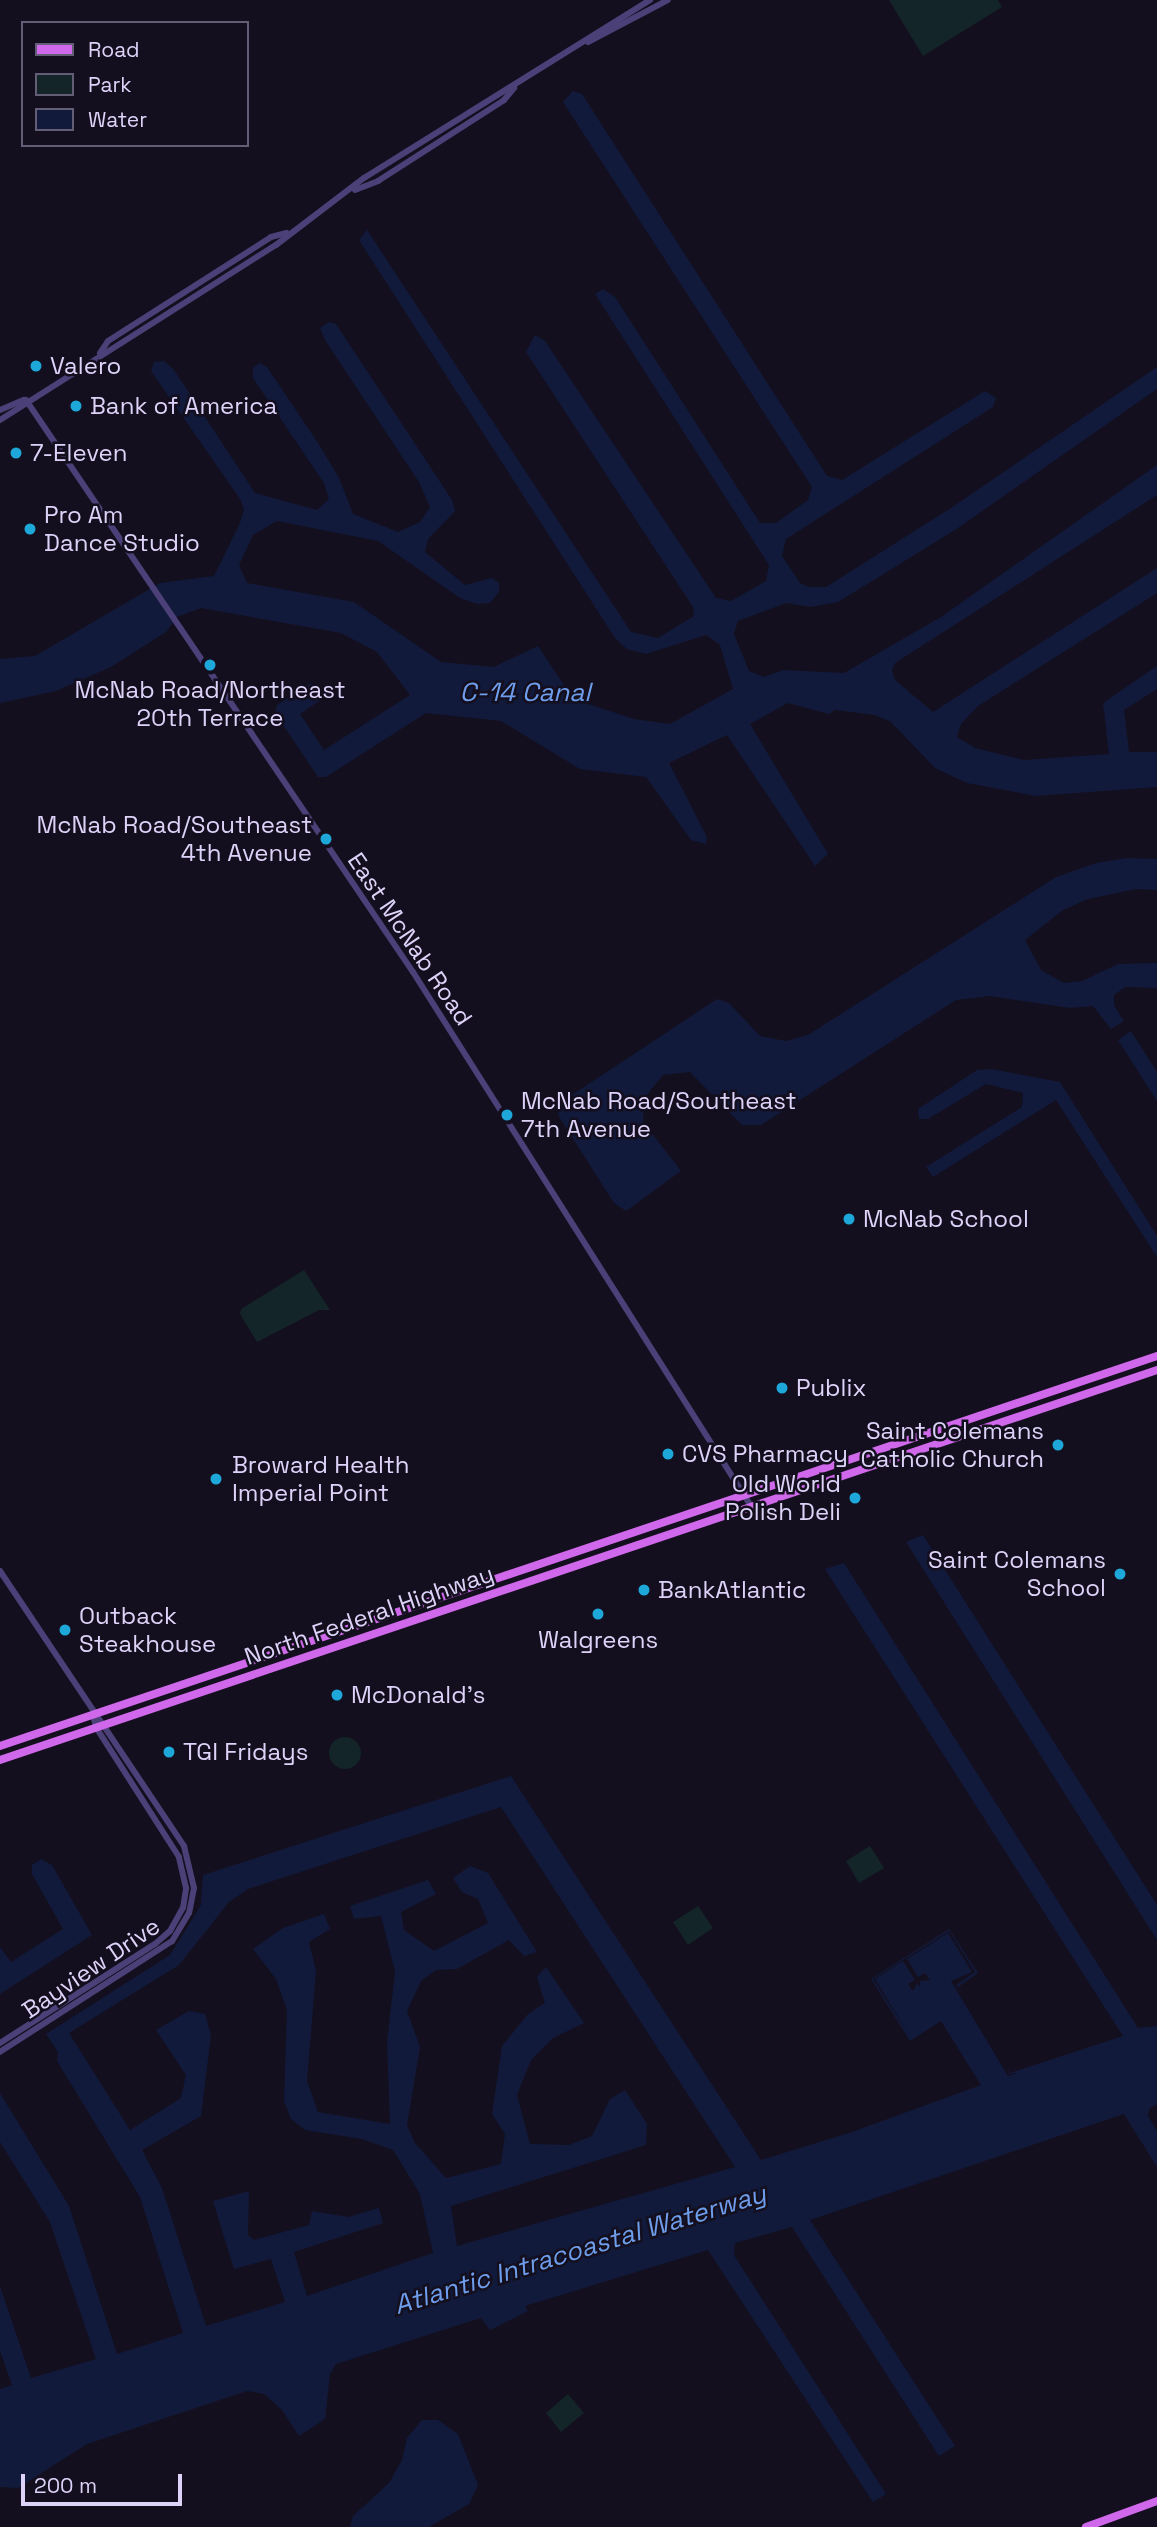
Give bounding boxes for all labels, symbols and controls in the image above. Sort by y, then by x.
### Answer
legend [21,21,248,147]
text: Road [88,36,140,63]
text: Park [88,71,132,98]
text: Water [88,106,147,133]
place label: Valero [50,352,121,380]
marker: Valero [28,358,44,374]
place label: Bank of America [90,392,278,420]
marker: Bank of America [68,398,84,414]
place label: 7-Eleven [30,439,128,467]
marker: 7-Eleven [8,445,24,461]
place label: Pro Am Dance Studio [44,501,200,557]
marker: Pro Am Dance Studio [22,521,38,537]
marker: McNab Road/Northeast 20th Terrace [202,657,218,673]
place label: McNab Road/Northeast 20th Terrace [74,676,346,732]
water label: C-14 Canal [459,677,591,709]
place label: McNab Road/Southeast 4th Avenue [36,811,312,867]
marker: McNab Road/Southeast 4th Avenue [318,831,334,847]
street label: East McNab Road [342,847,478,1031]
place label: McNab Road/Southeast 7th Avenue [521,1087,797,1143]
marker: McNab Road/Southeast 7th Avenue [499,1107,515,1123]
place label: McNab School [863,1205,1029,1233]
marker: McNab School [841,1211,857,1227]
place label: Publix [796,1374,867,1402]
marker: Publix [774,1380,790,1396]
place label: Saint Colemans Catholic Church [860,1417,1044,1473]
marker: Saint Colemans Catholic Church [1050,1437,1066,1453]
place label: CVS Pharmacy [682,1440,848,1468]
marker: CVS Pharmacy [660,1446,676,1462]
place label: Broward Health Imperial Point [232,1451,410,1507]
marker: Broward Health Imperial Point [206,1469,226,1489]
place label: Old World Polish Deli [725,1470,841,1526]
marker: Old World Polish Deli [847,1490,863,1506]
place label: Saint Colemans School [928,1546,1106,1602]
street label: North Federal Highway [241,1559,497,1671]
marker: Saint Colemans School [1112,1566,1128,1582]
place label: BankAtlantic [658,1576,806,1604]
marker: BankAtlantic [636,1582,652,1598]
place label: Outback Steakhouse [79,1602,216,1658]
marker: Walgreens [590,1606,606,1622]
marker: Outback Steakhouse [57,1622,73,1638]
place label: Walgreens [538,1626,658,1654]
place label: McDonald's [351,1681,485,1709]
marker: McDonald's [329,1687,345,1703]
place label: TGI Fridays [183,1738,308,1766]
marker: TGI Fridays [161,1744,177,1760]
street label: Bayview Drive [17,1911,165,2025]
water label: Atlantic Intracoastal Waterway [390,2178,770,2322]
scale bar [24,2460,186,2504]
text: 200 m [34,2472,97,2499]

